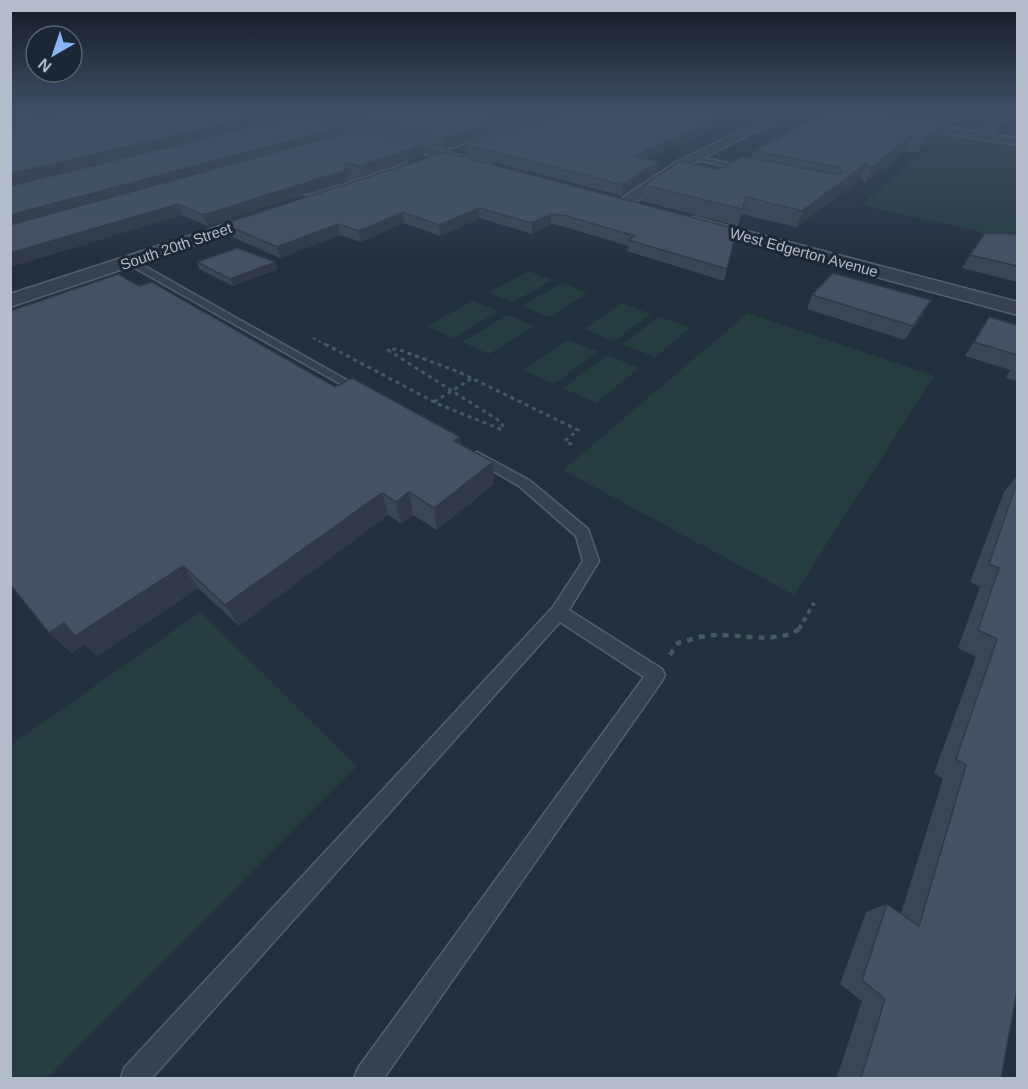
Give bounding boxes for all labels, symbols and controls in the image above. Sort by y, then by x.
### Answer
north arrow [24,24,84,84]
text: N [35,55,55,76]
street label: South 20th Street [118,219,235,273]
street label: West Edgerton Avenue [728,224,880,280]

